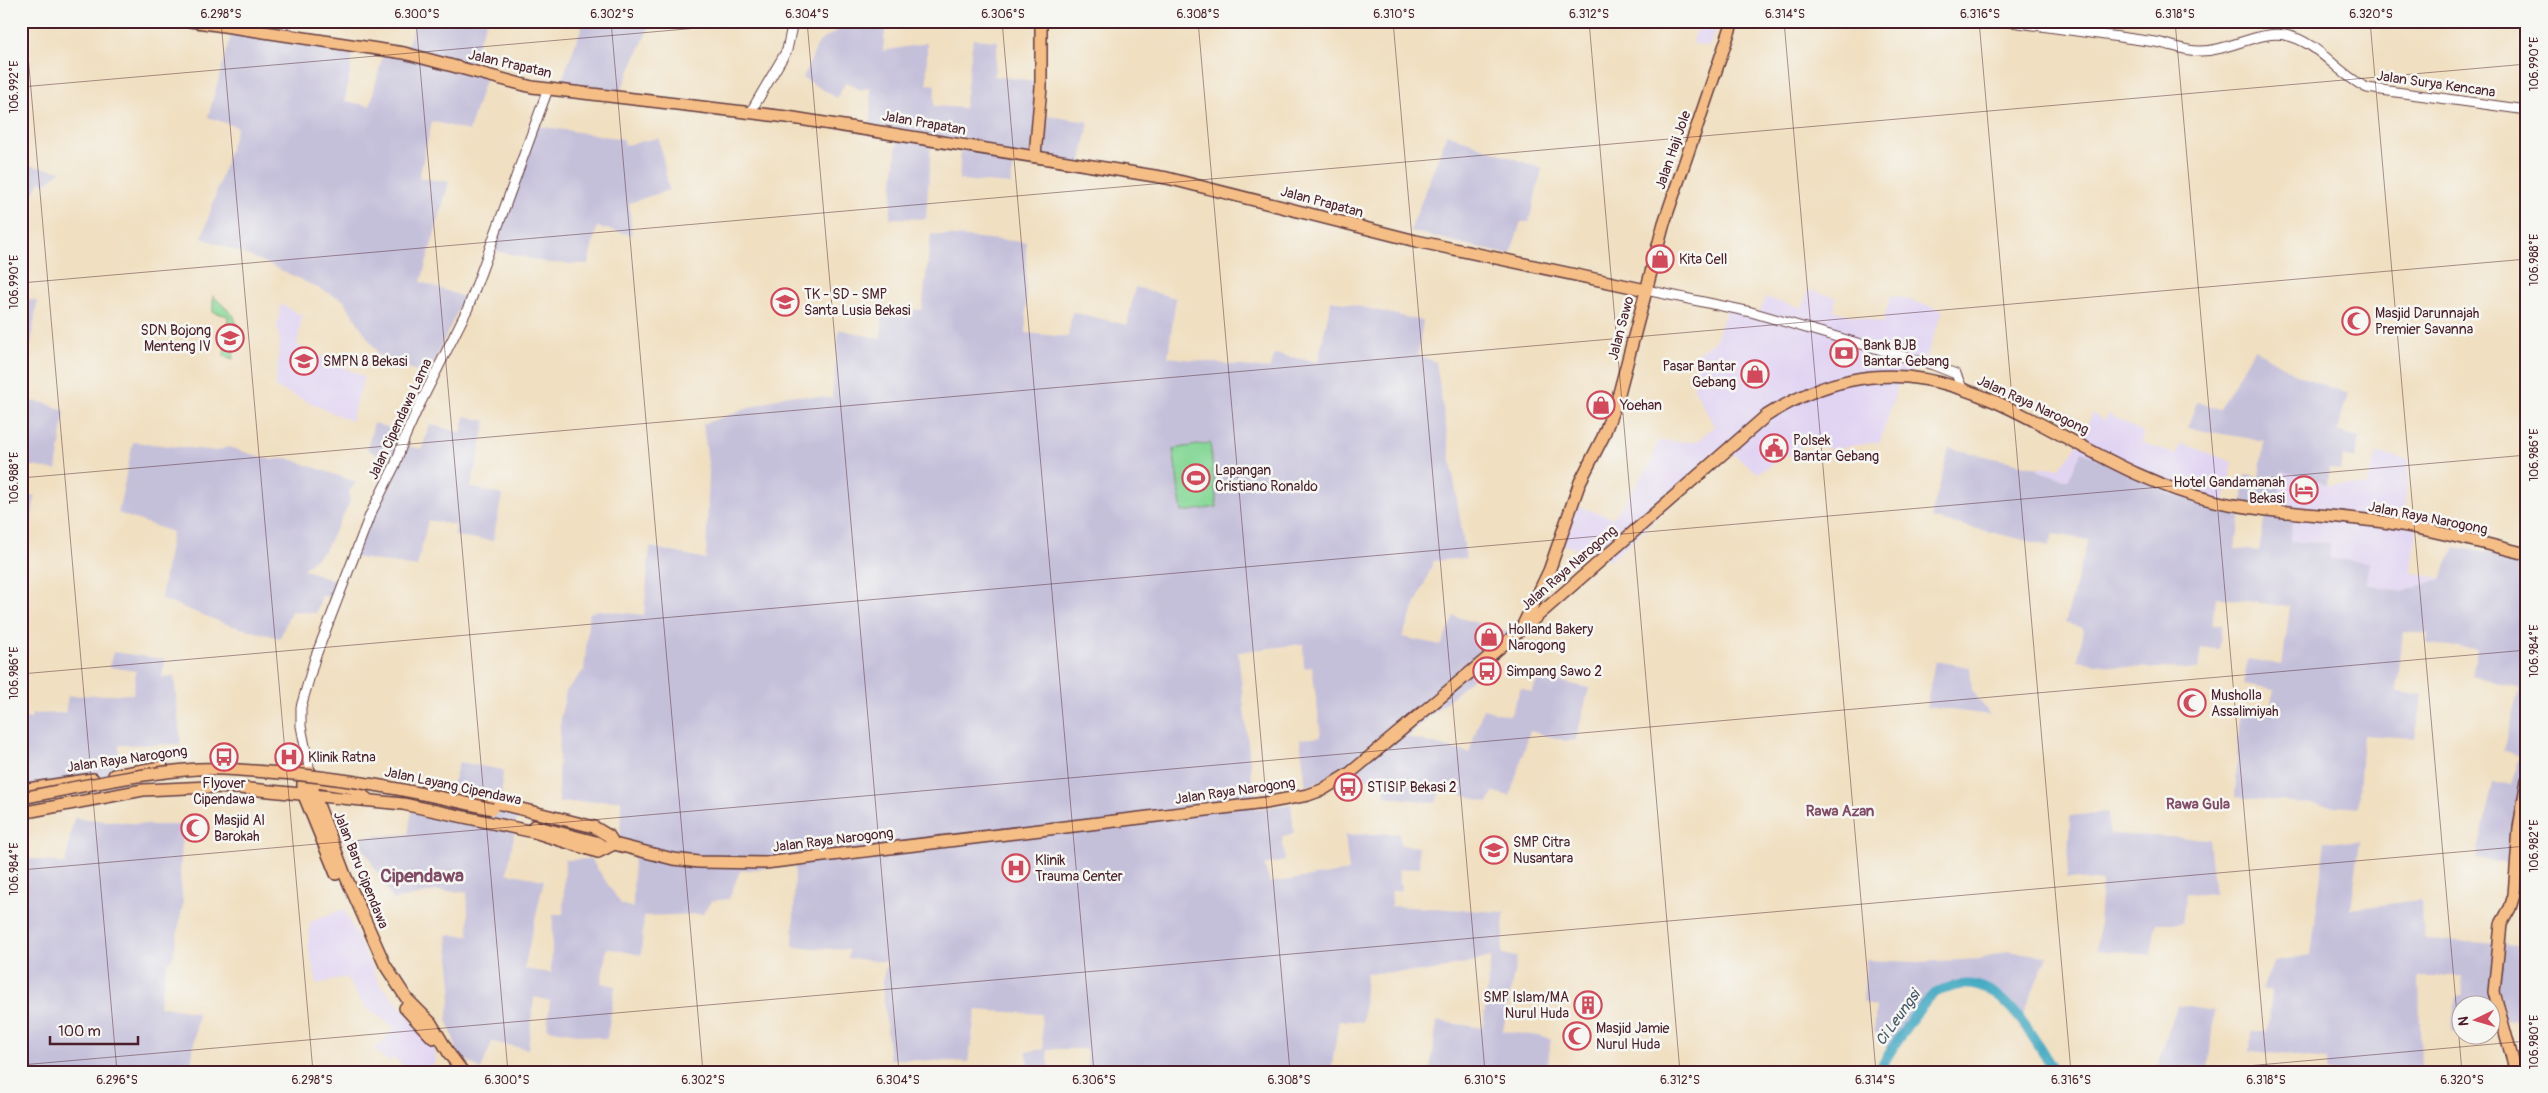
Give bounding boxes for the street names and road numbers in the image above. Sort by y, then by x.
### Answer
street label: Jalan Prapatan [467,46,553,82]
street label: Jalan Surya Kencana [2375,67,2497,101]
street label: Jalan Prapatan [881,107,967,139]
street label: Jalan Haji Jole [1652,108,1694,192]
street label: Jalan Prapatan [1279,183,1365,221]
street label: Jalan Sawo [1604,294,1638,362]
street label: Jalan Cipendawa Lama [364,356,436,482]
street label: Jalan Raya Narogong [1974,372,2092,438]
street label: Jalan Raya Narogong [2367,498,2489,538]
street label: Jalan Raya Narogong [1518,522,1620,614]
street label: Jalan Raya Narogong [66,742,188,776]
street label: Jalan Layang Cipendawa [383,763,523,809]
street label: Jalan Raya Narogong [1174,774,1296,808]
street label: Jalan Baru Cipendawa [330,809,392,931]
street label: Jalan Raya Narogong [772,824,894,856]

